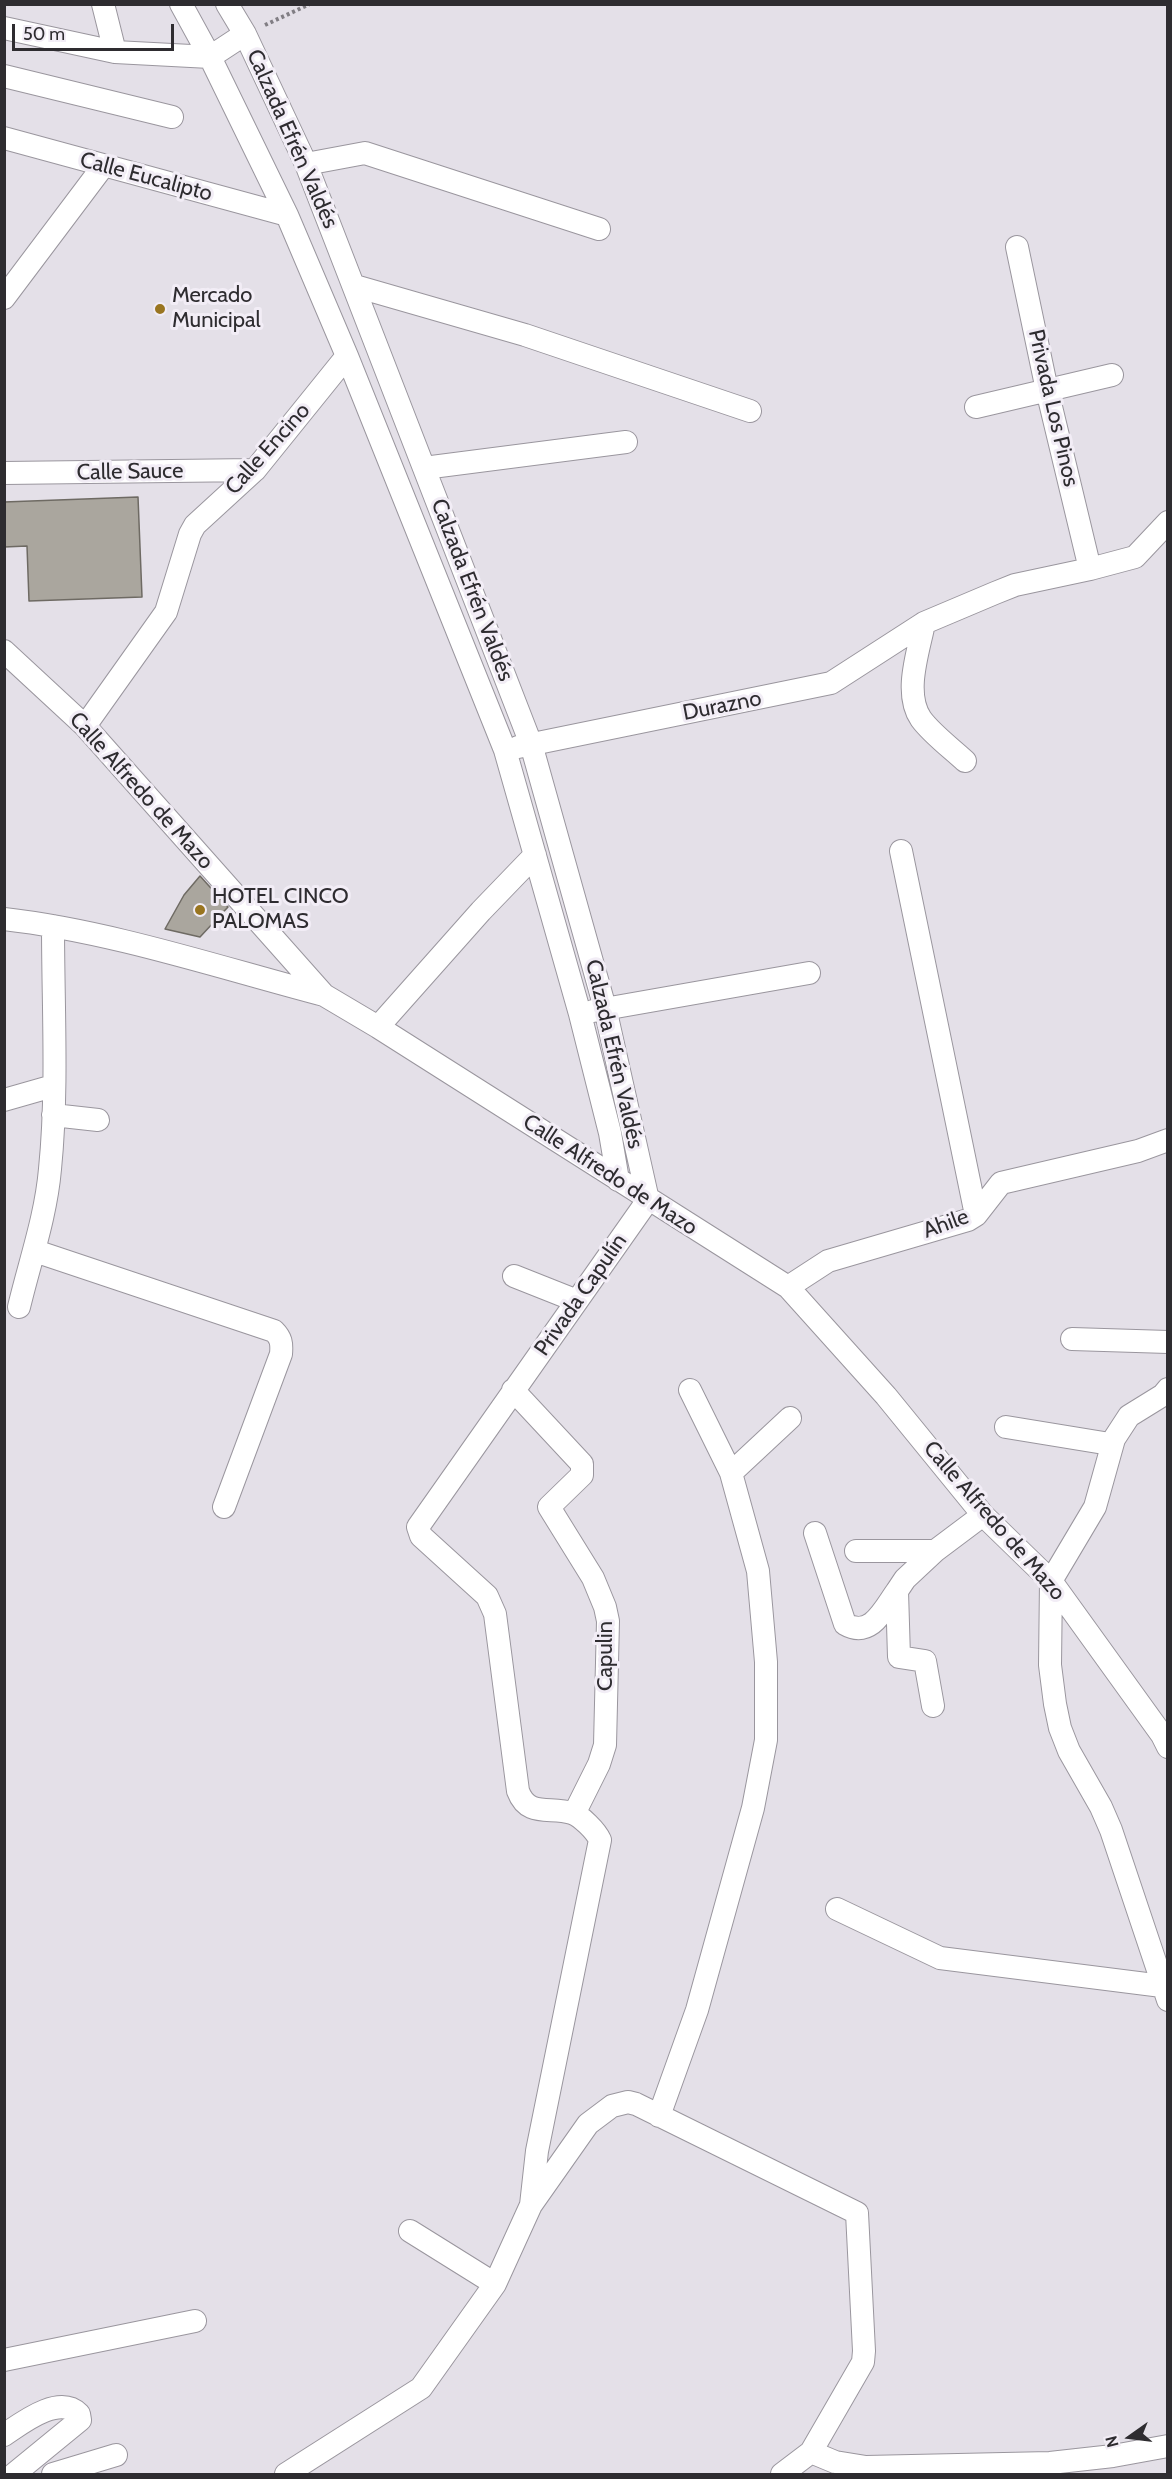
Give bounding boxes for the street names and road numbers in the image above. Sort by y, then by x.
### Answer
street label: Calzada Efrén Valdés [241,45,343,233]
street label: Calle Eucalipto [77,147,215,207]
street label: Privada Los Pinos [1022,327,1084,489]
street label: Calle Encino [220,398,316,500]
street label: Calle Sauce [76,458,184,486]
street label: Calzada Efrén Valdés [425,495,519,685]
street label: Durazno [680,685,764,727]
street label: Calle Alfredo de Mazo [63,707,219,875]
street label: Calzada Efrén Valdés [579,957,649,1151]
street label: Calle Alfredo de Mazo [518,1109,702,1241]
street label: Ahile [920,1204,972,1244]
street label: Privada Capulín [529,1229,633,1361]
street label: Calle Alfredo de Mazo [918,1436,1070,1606]
street label: Capulin [593,1621,619,1691]

